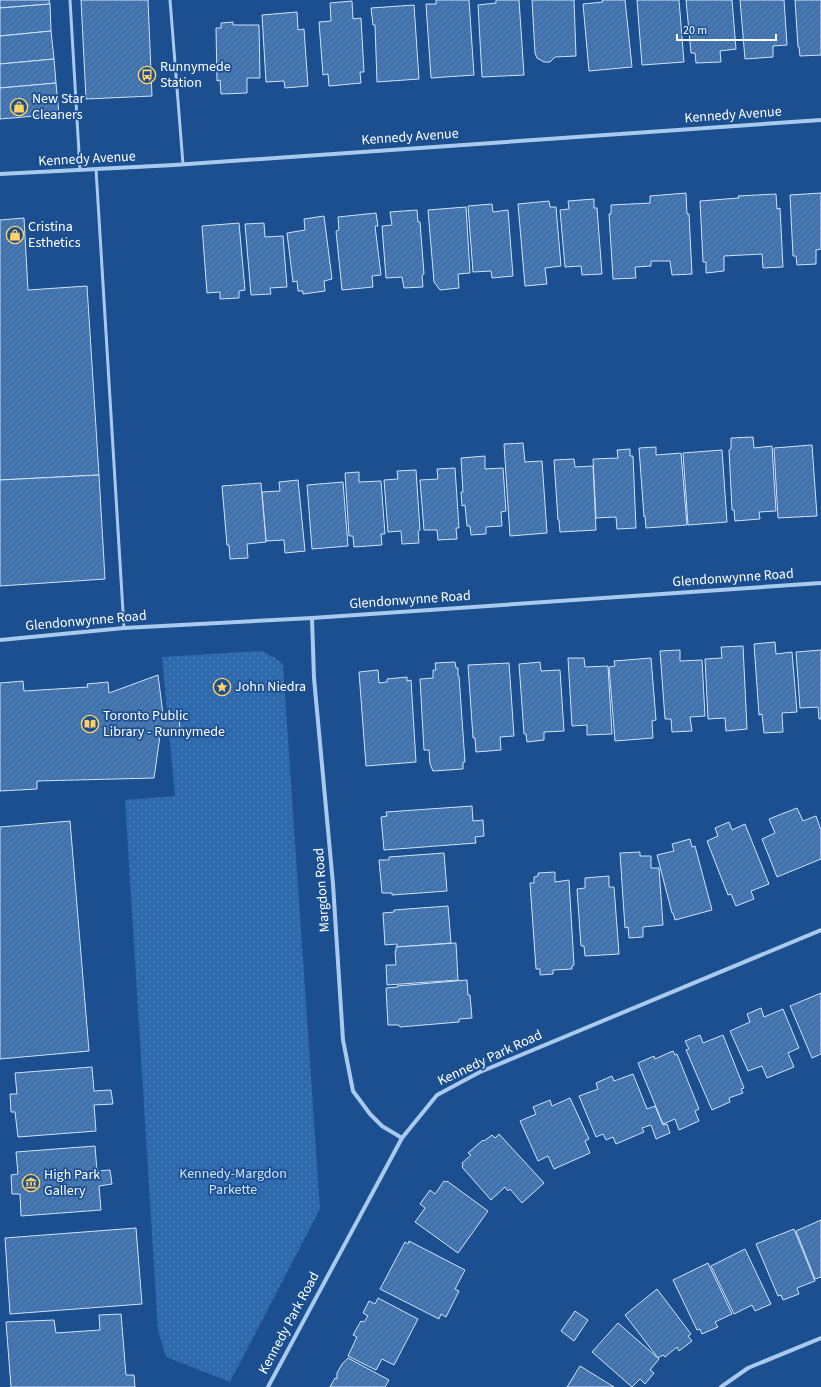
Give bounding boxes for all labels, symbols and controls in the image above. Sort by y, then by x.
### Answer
scale bar [677,16,776,42]
text: 20 m [683,22,707,39]
place label: Runnymede Station [160,57,231,93]
bus stop icon: Runnymede Station [137,65,157,85]
place label: New Star Cleaners [32,89,85,125]
shop icon: New Star Cleaners [9,97,29,117]
street label: Kennedy Avenue [684,102,782,128]
street label: Kennedy Avenue [361,124,459,150]
street label: Kennedy Avenue [38,146,136,172]
place label: Cristina Esthetics [28,217,81,253]
shop icon: Cristina Esthetics [5,225,25,245]
street label: Glendonwynne Road [672,564,794,592]
street label: Glendonwynne Road [349,586,471,614]
street label: Glendonwynne Road [25,606,147,636]
place icon: John Niedra [212,677,232,697]
place label: John Niedra [235,677,306,697]
place label: Toronto Public Library - Runnymede [103,706,225,742]
library icon: Toronto Public Library - Runnymede [80,714,100,734]
street label: Margdon Road [309,847,335,933]
street label: Kennedy Park Road [434,1025,546,1091]
park label: Kennedy-Margdon Parkette [179,1164,287,1200]
place label: High Park Gallery [44,1165,100,1201]
museum icon: High Park Gallery [21,1173,41,1193]
street label: Kennedy Park Road [254,1268,324,1378]

